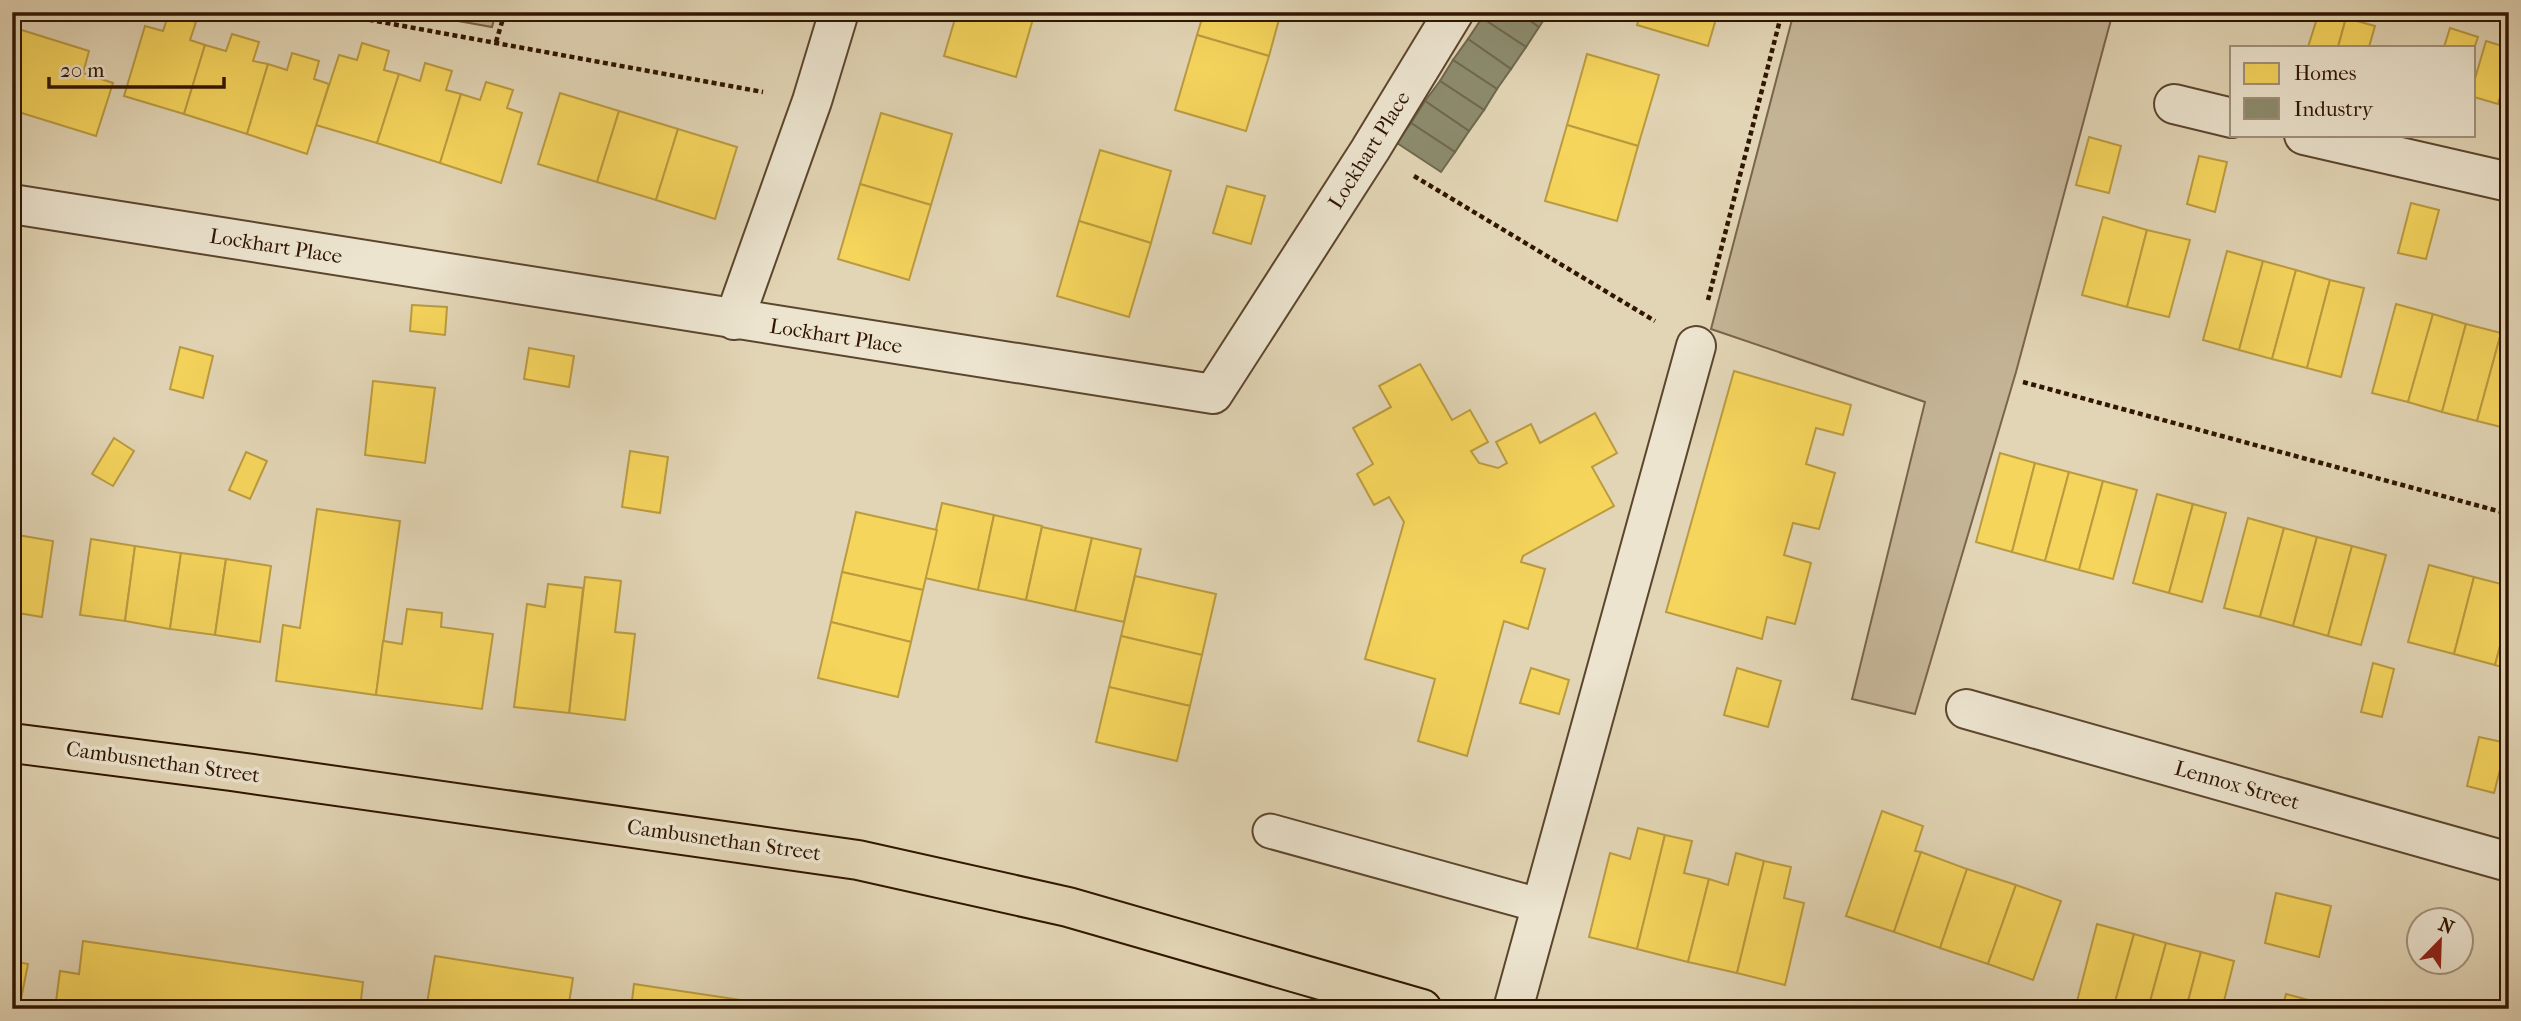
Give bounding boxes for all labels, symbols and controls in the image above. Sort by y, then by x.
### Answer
scale bar [49,46,224,90]
legend [2230,46,2476,136]
text: 20 m [60,58,105,82]
text: Homes [2294,61,2357,85]
street label: Lockhart Place [1323,87,1415,213]
text: Industry [2294,97,2374,121]
street label: Lockhart Place [208,224,344,268]
street label: Lockhart Place [768,314,904,358]
street label: Cambusnethan Street [65,737,262,788]
street label: Lennox Street [2172,756,2303,814]
street label: Cambusnethan Street [626,815,823,866]
north arrow [2406,906,2476,976]
text: N [2435,913,2458,939]

